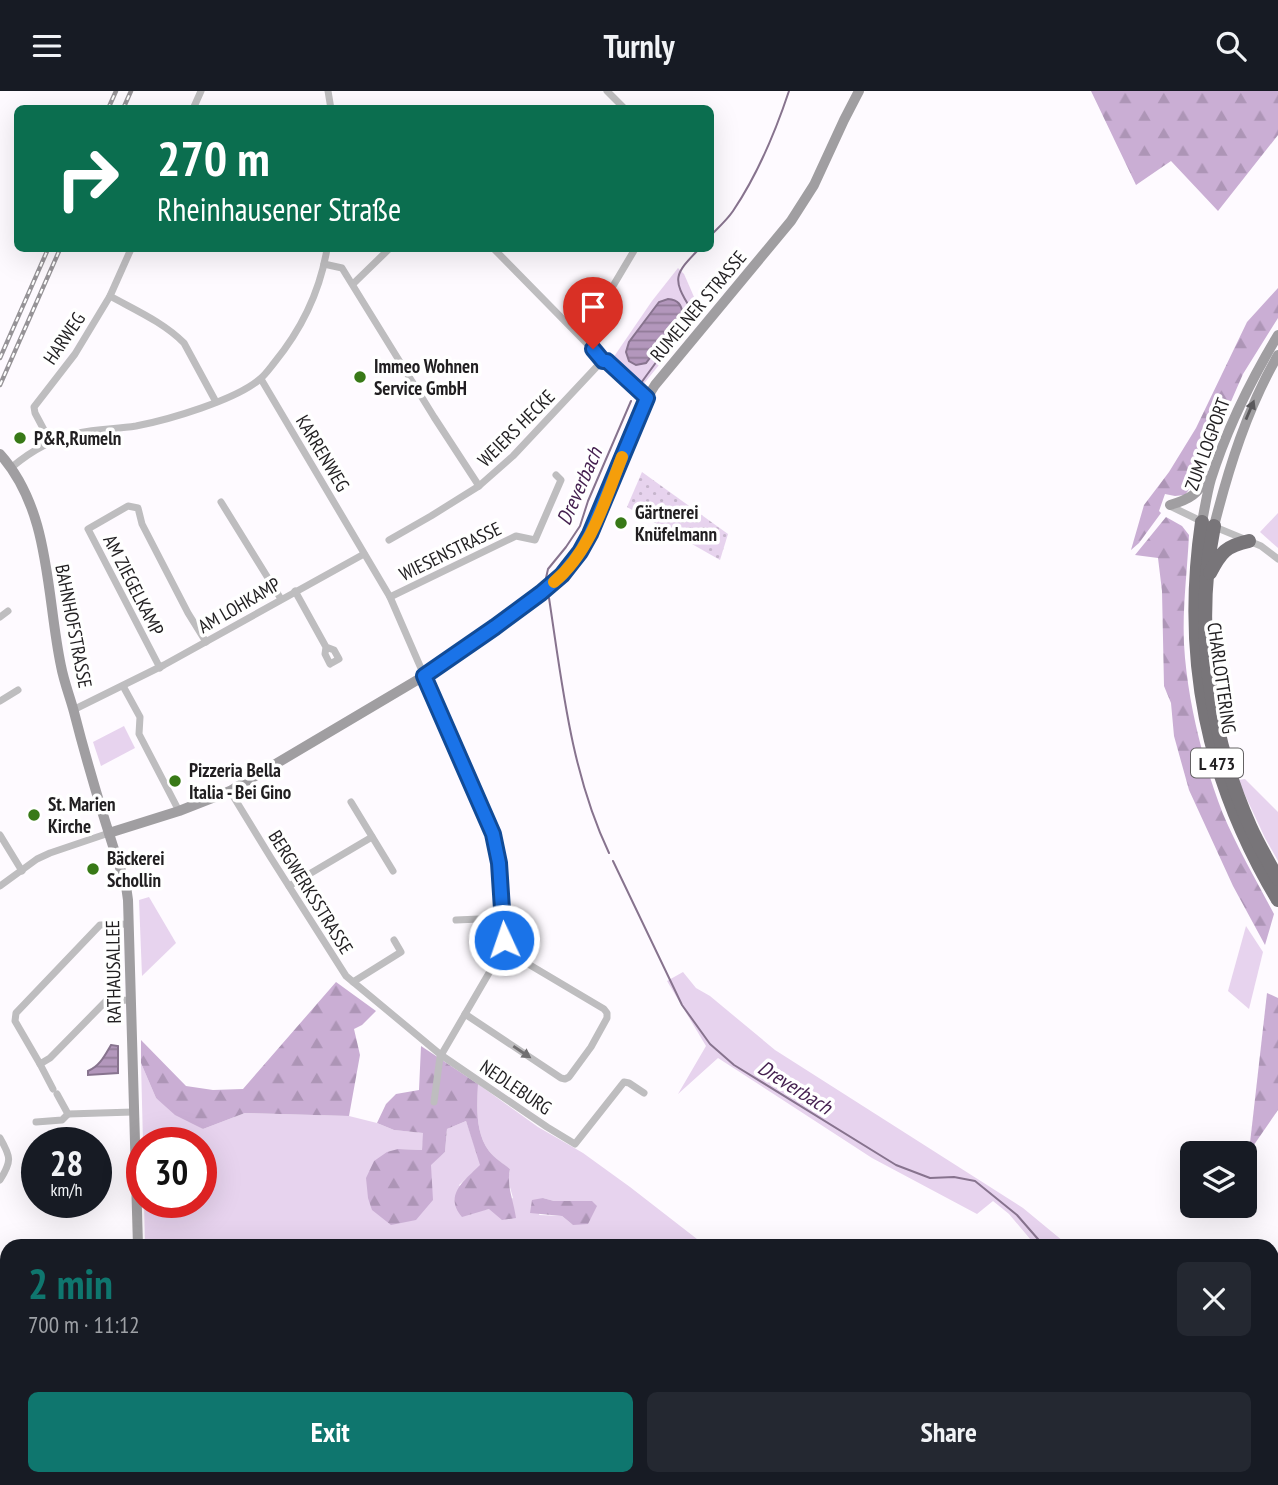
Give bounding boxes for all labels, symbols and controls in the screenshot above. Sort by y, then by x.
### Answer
text: Turnly [603,25,675,67]
icon: menu [28,27,66,65]
icon: search [1212,27,1250,65]
text: 270 m [157,126,270,190]
icon: right [42,133,133,224]
text: Rheinhausener Straße [157,188,401,230]
street label: RUMELNER STRASSE [645,246,751,366]
pin [563,277,623,349]
icon: arrive [574,288,612,326]
street label: HARWEG [38,307,90,369]
place label: Immeo Wohnen Service GmbH [374,354,479,400]
marker: Immeo Wohnen Service GmbH [352,369,368,385]
street label: WEIERS HECKE [472,384,560,472]
street label: ZUM LOGPORT [1179,394,1235,493]
one-way arrow [1245,400,1256,421]
street label: KARRENWEG [291,410,355,496]
place label: P&R,Rumeln [34,426,121,450]
marker: P&R,Rumeln [12,430,28,446]
water label: Dreverbach [550,441,609,529]
place label: Gärtnerei Knüfelmann [635,500,717,546]
marker: Gärtnerei Knüfelmann [613,515,629,531]
street label: WIESENSTRASSE [395,516,505,586]
street label: AM ZIEGELKAMP [98,531,170,640]
street label: BAHNHOFSTRASSE [50,562,98,690]
street label: AM LOHKAMP [194,572,285,638]
street label: CHARLOTTERING [1202,621,1242,735]
road number: L 473 [1191,749,1243,777]
place label: Pizzeria Bella Italia - Bei Gino [189,758,291,804]
marker: Pizzeria Bella Italia - Bei Gino [167,773,183,789]
place label: St. Marien Kirche [48,792,116,838]
marker: St. Marien Kirche [26,807,42,823]
street label: BERGWERKSSTRASSE [263,826,359,958]
place label: Bäckerei Schollin [107,846,165,892]
marker: Bäckerei Schollin [85,861,101,877]
position arrow [467,903,541,977]
street label: RATHAUSALLEE [100,920,126,1024]
one-way arrow [513,1045,531,1059]
street label: NEDLEBURG [476,1054,556,1120]
water label: Dreverbach [753,1054,838,1121]
speed limit sign: 30 [126,1127,217,1218]
text: 28 [50,1140,83,1186]
map controls [1180,1141,1257,1218]
button: layers [1180,1141,1257,1218]
text: km/h [51,1178,82,1201]
text: 2 min [28,1256,113,1311]
button: close [1177,1262,1251,1336]
text: 700 m · 11:12 [28,1310,140,1339]
button: Exit [28,1392,633,1472]
button: Share [647,1392,1251,1472]

